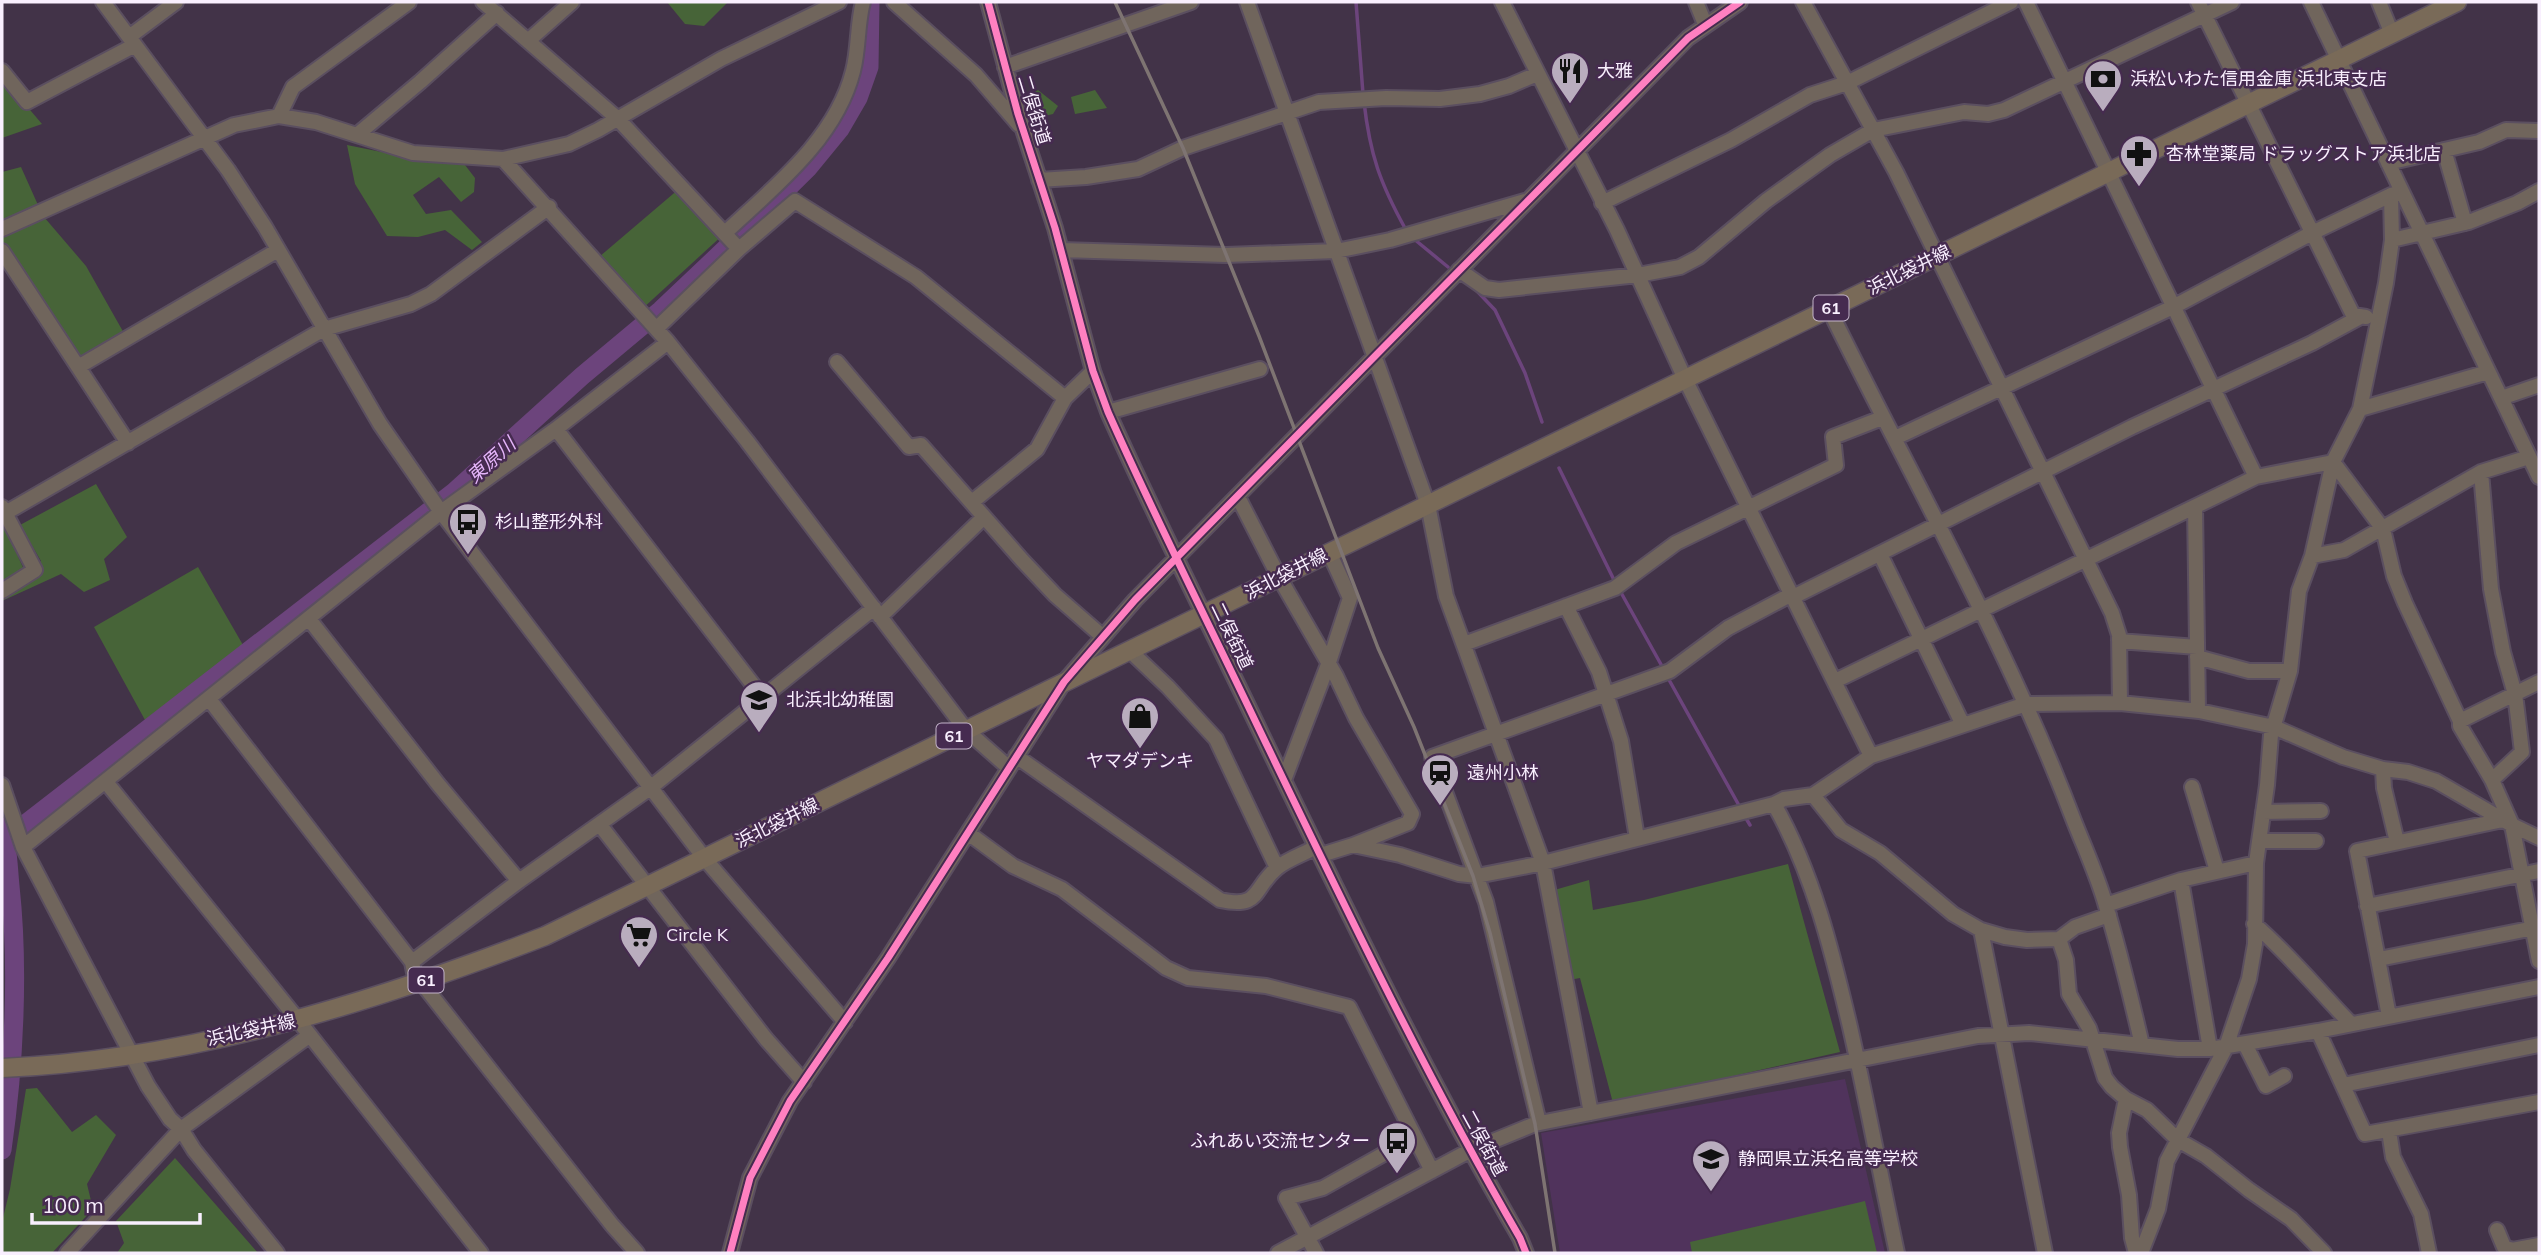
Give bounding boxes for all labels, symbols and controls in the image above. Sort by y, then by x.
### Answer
restaurant icon: 大雅 [1549,50,1591,105]
bank icon: 浜松いわた信用金庫 浜北東支店 [2082,58,2124,113]
place label: 大雅 [1597,59,1633,82]
place label: 浜松いわた信用金庫 浜北東支店 [2130,67,2387,90]
street label: 二俣街道 [1013,72,1056,148]
pharmacy icon: 杏林堂薬局 ドラッグストア浜北店 [2118,133,2160,188]
place label: 杏林堂薬局 ドラッグストア浜北店 [2166,142,2441,165]
street label: 浜北袋井線 [1863,239,1954,300]
road number: 61 [1814,296,1848,320]
water label: 東原川 [462,431,522,488]
bus stop icon: 杉山整形外科 [447,501,489,556]
place label: 杉山整形外科 [495,510,603,533]
street label: 浜北袋井線 [1240,543,1331,604]
street label: 二俣街道 [1206,598,1259,673]
school or university icon: 北浜北幼稚園 [738,679,780,734]
place label: 北浜北幼稚園 [786,688,894,711]
shop icon: ヤマダデンキ [1119,695,1161,750]
road number: 61 [936,723,972,748]
place label: ヤマダデンキ [1086,749,1194,772]
station icon: 遠州小林 [1419,752,1461,807]
place label: 遠州小林 [1467,761,1539,784]
street label: 浜北袋井線 [731,792,822,853]
supermarket icon: Circle K [618,914,660,969]
place label: Circle K [666,923,729,946]
road number: 61 [408,968,444,992]
street label: 浜北袋井線 [204,1009,297,1050]
street label: 二俣街道 [1457,1106,1512,1180]
bus stop icon: ふれあい交流センター [1376,1120,1418,1175]
place label: ふれあい交流センター [1190,1129,1370,1152]
school or university icon: 静岡県立浜名高等学校 [1690,1138,1732,1193]
place label: 静岡県立浜名高等学校 [1738,1147,1918,1170]
scale bar [32,1182,200,1226]
text: 100 m [42,1192,104,1218]

